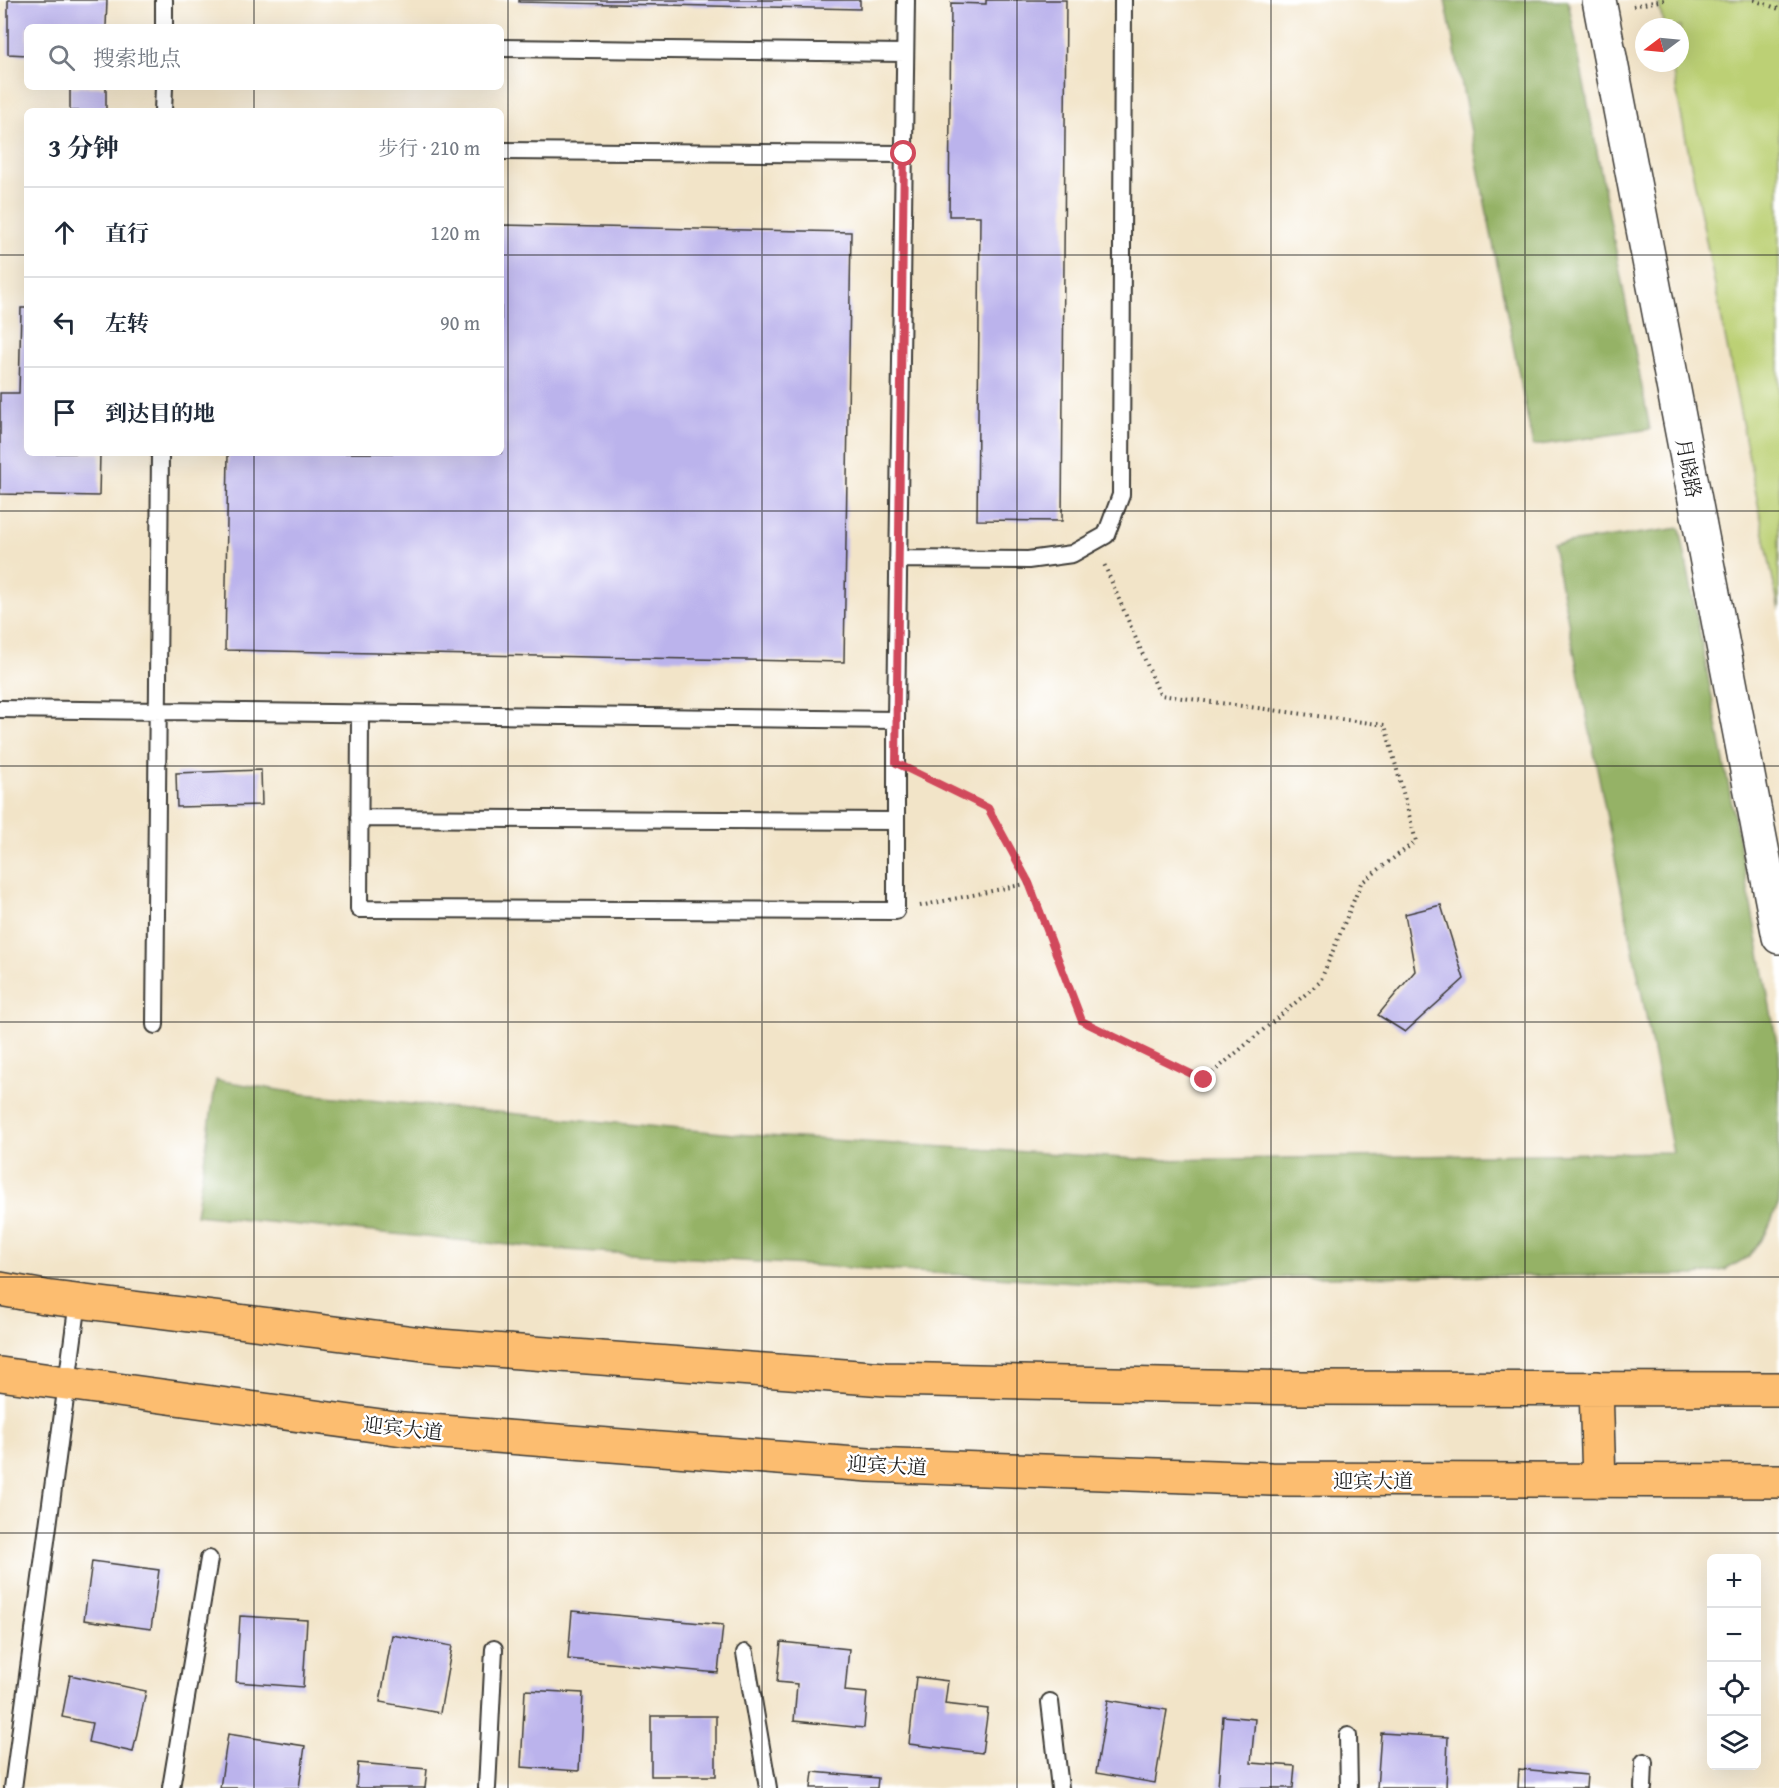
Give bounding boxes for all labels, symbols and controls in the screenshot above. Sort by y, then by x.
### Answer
north arrow [1635,18,1689,72]
search box [24,24,504,90]
icon: search [45,41,78,74]
text: 搜索地点 [93,42,181,74]
text: 3 分钟 [48,128,119,167]
text: 步行 · 210 m [378,133,480,162]
route start [890,140,916,166]
icon: ahead [48,216,81,249]
text: 直行 [105,217,149,249]
text: 120 m [430,218,480,247]
icon: left [48,306,81,339]
text: 左转 [105,307,149,339]
text: 90 m [440,308,480,337]
icon: arrive [48,396,81,429]
text: 到达目的地 [105,397,215,429]
street label: 月晓路 [1669,436,1709,500]
route end [1190,1066,1216,1092]
street label: 迎宾大道 [362,1409,444,1447]
street label: 迎宾大道 [846,1448,928,1482]
street label: 迎宾大道 [1333,1466,1413,1495]
map controls [1707,1554,1761,1770]
button: + [1707,1554,1761,1608]
button: − [1707,1608,1761,1662]
button: locate [1707,1662,1761,1716]
button: layers [1707,1716,1761,1770]

